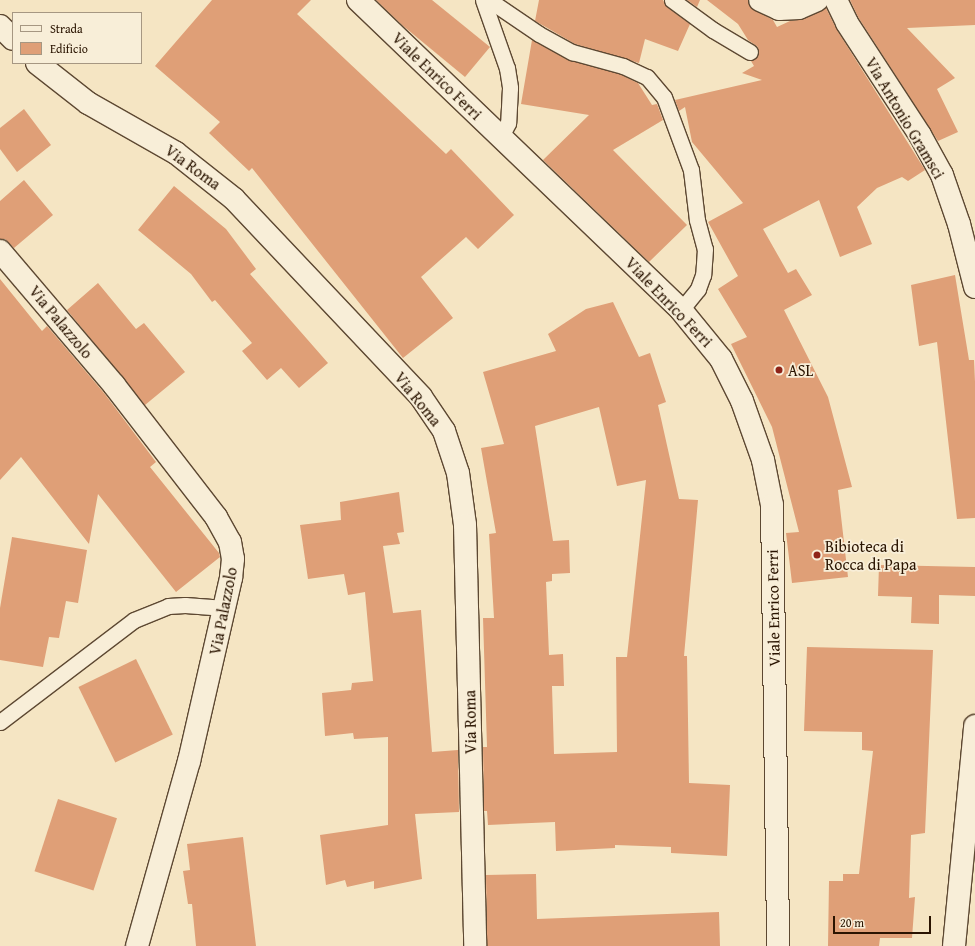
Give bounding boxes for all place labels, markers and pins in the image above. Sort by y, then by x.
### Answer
place label: ASL [788,360,813,380]
marker: ASL [773,364,785,376]
place label: Bibioteca di Rocca di Papa [825,536,917,574]
marker: Bibioteca di Rocca di Papa [812,550,822,560]

